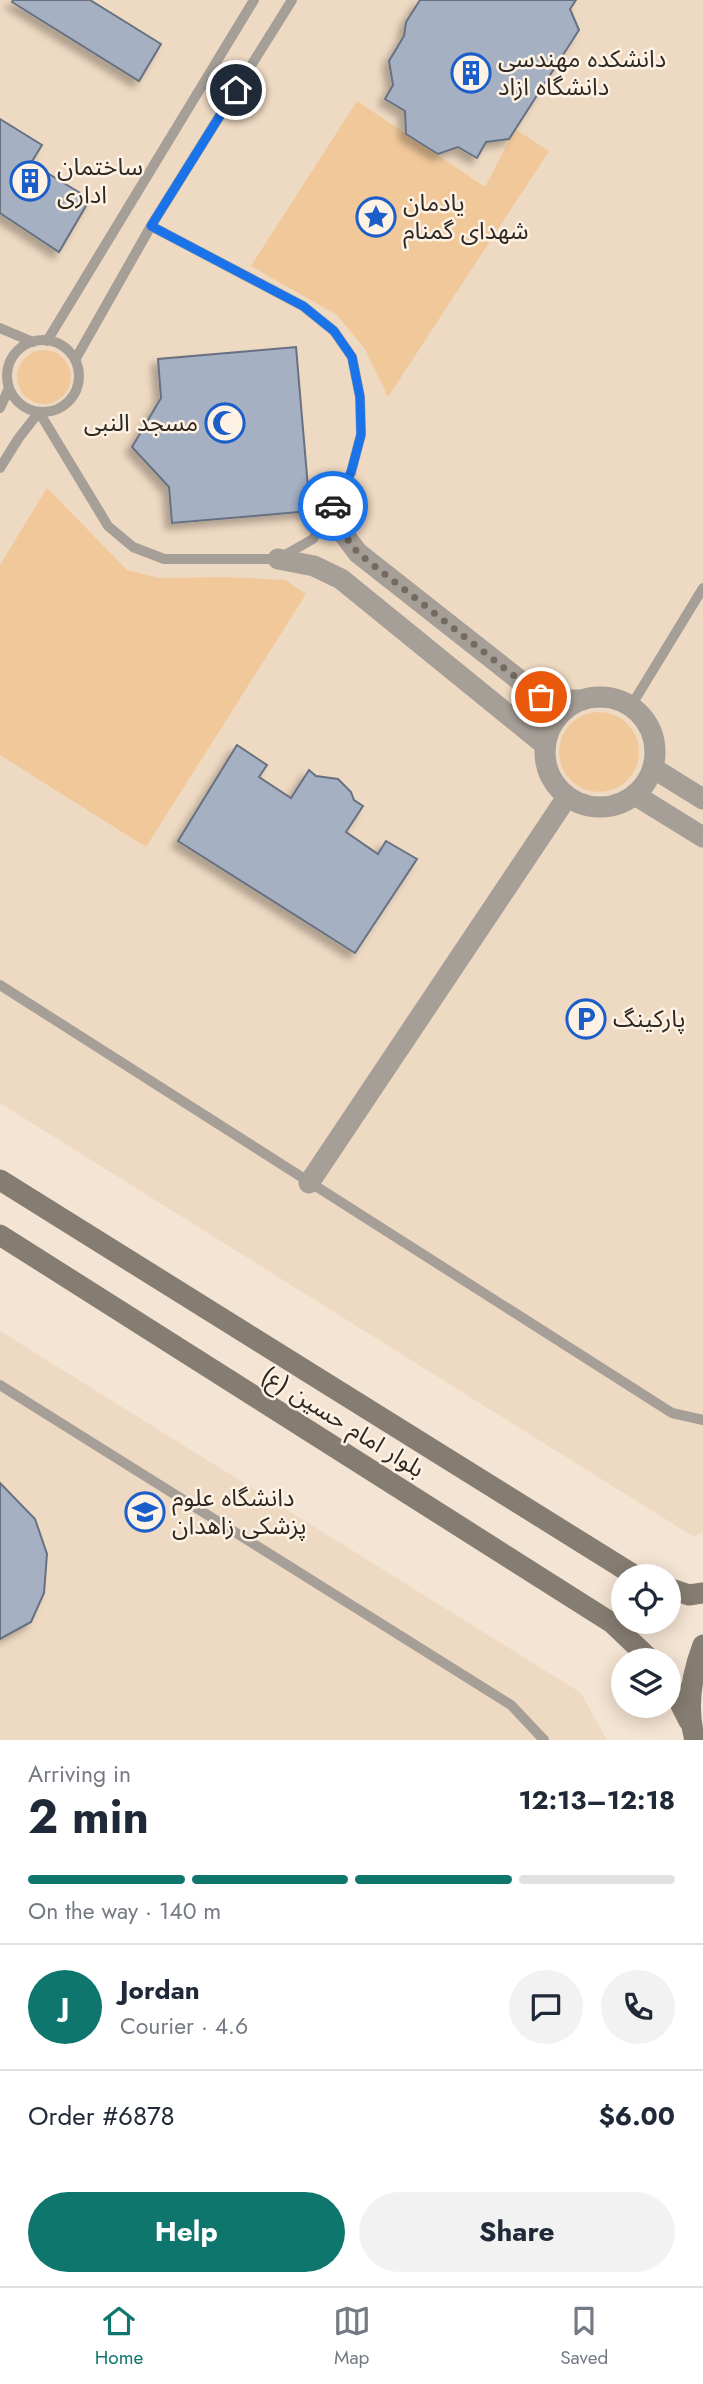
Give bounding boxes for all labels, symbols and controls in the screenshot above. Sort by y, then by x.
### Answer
place label: دانشکده مهندسی دانشگاه ازاد [498,41,666,104]
building icon: دانشکده مهندسی دانشگاه ازاد [450,52,492,94]
pin [206,60,266,120]
icon: home [217,71,255,109]
place label: ساختمان اداری [57,149,143,212]
building icon: ساختمان اداری [9,160,51,202]
place label: یادمان شهدای گمنام [403,185,529,249]
place icon: یادمان شهدای گمنام [355,196,397,238]
mosque icon: مسجد النبی [204,402,246,444]
place label: مسجد النبی [84,405,198,440]
courier [298,471,368,541]
icon: car [314,487,352,525]
pin [511,667,571,727]
icon: bag [522,678,560,716]
parking icon: پارکینگ [565,998,607,1040]
place label: پارکینگ [613,1001,685,1036]
street label: بلوار امام حسین (ع) [255,1357,431,1487]
place label: دانشگاه علوم پزشکی زاهدان [172,1480,306,1543]
school or university icon: دانشگاه علوم پزشکی زاهدان [124,1491,166,1533]
map controls [611,1564,681,1718]
button: locate [611,1564,681,1634]
button: layers [611,1648,681,1718]
text: Arriving in [28,1757,131,1791]
text: 12:13–12:18 [518,1781,675,1819]
text: 2 min [28,1784,149,1850]
text: On the way · 140 m [28,1894,221,1928]
button: chat [509,1970,583,2044]
button: phone [601,1970,675,2044]
text: Jordan [120,1971,200,2009]
text: J [61,1988,69,2026]
text: Courier · 4.6 [120,2009,248,2043]
text: Order #6878 [28,2097,175,2135]
text: $6.00 [599,2097,675,2135]
button: Help [28,2192,345,2272]
button: Share [359,2192,675,2272]
tab: Home [95,2302,143,2371]
tab: Map [333,2302,371,2371]
tab: Saved [560,2302,608,2371]

